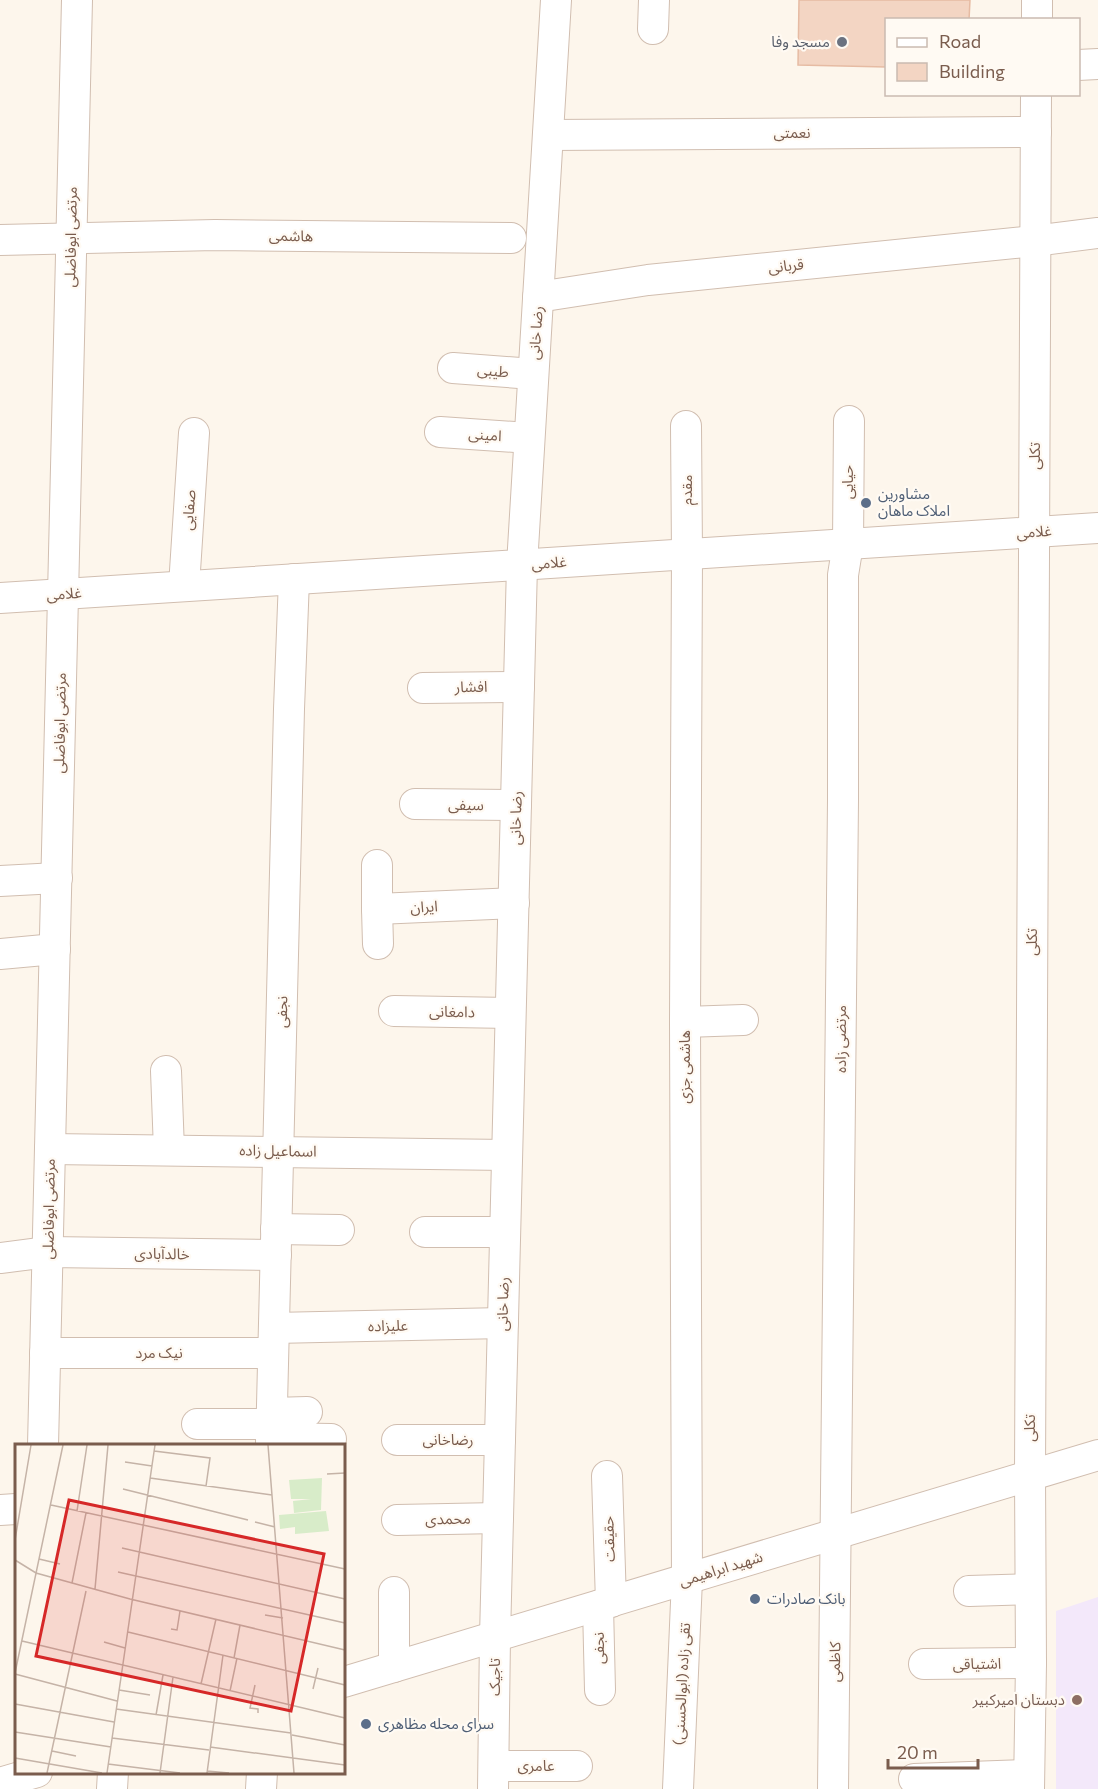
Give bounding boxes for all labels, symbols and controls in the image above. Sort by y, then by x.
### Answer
legend [885,18,1080,96]
text: Road [939,30,981,52]
place label: مسجد وفا [771,32,830,51]
marker: مسجد وفا [835,35,849,49]
text: Building [939,60,1005,82]
street label: نعمتی [773,123,811,142]
street label: مرتضی ابوفاضلی [60,186,81,288]
street label: هاشمی [269,226,313,245]
street label: قربانی [767,254,805,277]
street label: رضا خانی [524,305,547,361]
street label: طیبی [476,360,510,381]
street label: امینی [468,424,502,445]
street label: تکلی [1025,442,1044,470]
street label: حیایی [838,465,857,499]
street label: مقدم [677,475,698,505]
place label: مشاورین املاک ماهان [878,484,950,520]
street label: صفایی [178,489,199,531]
marker: مشاورین املاک ماهان [859,496,873,510]
street label: غلامی [1016,521,1053,542]
street label: غلامی [531,552,568,573]
street label: غلامی [46,583,83,604]
street label: مرتضی ابوفاضلی [49,672,70,774]
street label: افشار [453,677,488,696]
street label: رضا خانی [506,791,525,845]
street label: سیفی [448,795,484,814]
street label: ایران [410,896,438,917]
street label: تکلی [1022,928,1041,956]
street label: نجفی [272,996,291,1028]
street label: دامغانی [429,1002,475,1021]
street label: مرتضی زاده [831,1005,850,1073]
street label: هاشمی جزی [675,1030,694,1104]
street label: اسماعیل زاده [239,1140,317,1161]
street label: مرتضی ابوفاضلی [38,1158,59,1260]
street label: خالدآبادی [134,1244,190,1263]
street label: رضا خانی [493,1277,512,1331]
street label: علیزاده [368,1316,409,1335]
street label: نیک مرد [135,1343,183,1362]
street label: تکلی [1020,1414,1039,1442]
street label: رضاخانی [422,1430,474,1449]
inset map [15,1444,345,1774]
street label: محمدی [425,1509,471,1528]
street label: حقیقت [598,1516,618,1562]
street label: شهید ابراهیمی [677,1547,765,1590]
place label: بانک صادرات [767,1589,846,1608]
marker: بانک صادرات [748,1592,762,1606]
street label: تقی زاده (ابوالحسنی) [669,1622,694,1746]
street label: نجفی [589,1632,608,1664]
street label: کاظمی [825,1641,844,1682]
street label: اشتیاقی [953,1654,1001,1673]
street label: تاجیک [485,1658,503,1696]
place label: دبستان امیرکبیر [972,1690,1065,1709]
marker: دبستان امیرکبیر [1070,1693,1084,1707]
place label: سرای محله مظاهری [378,1714,494,1733]
marker: سرای محله مظاهری [359,1717,373,1731]
scale bar [888,1732,978,1770]
text: 20 m [897,1741,938,1763]
street label: عامری [517,1756,555,1775]

